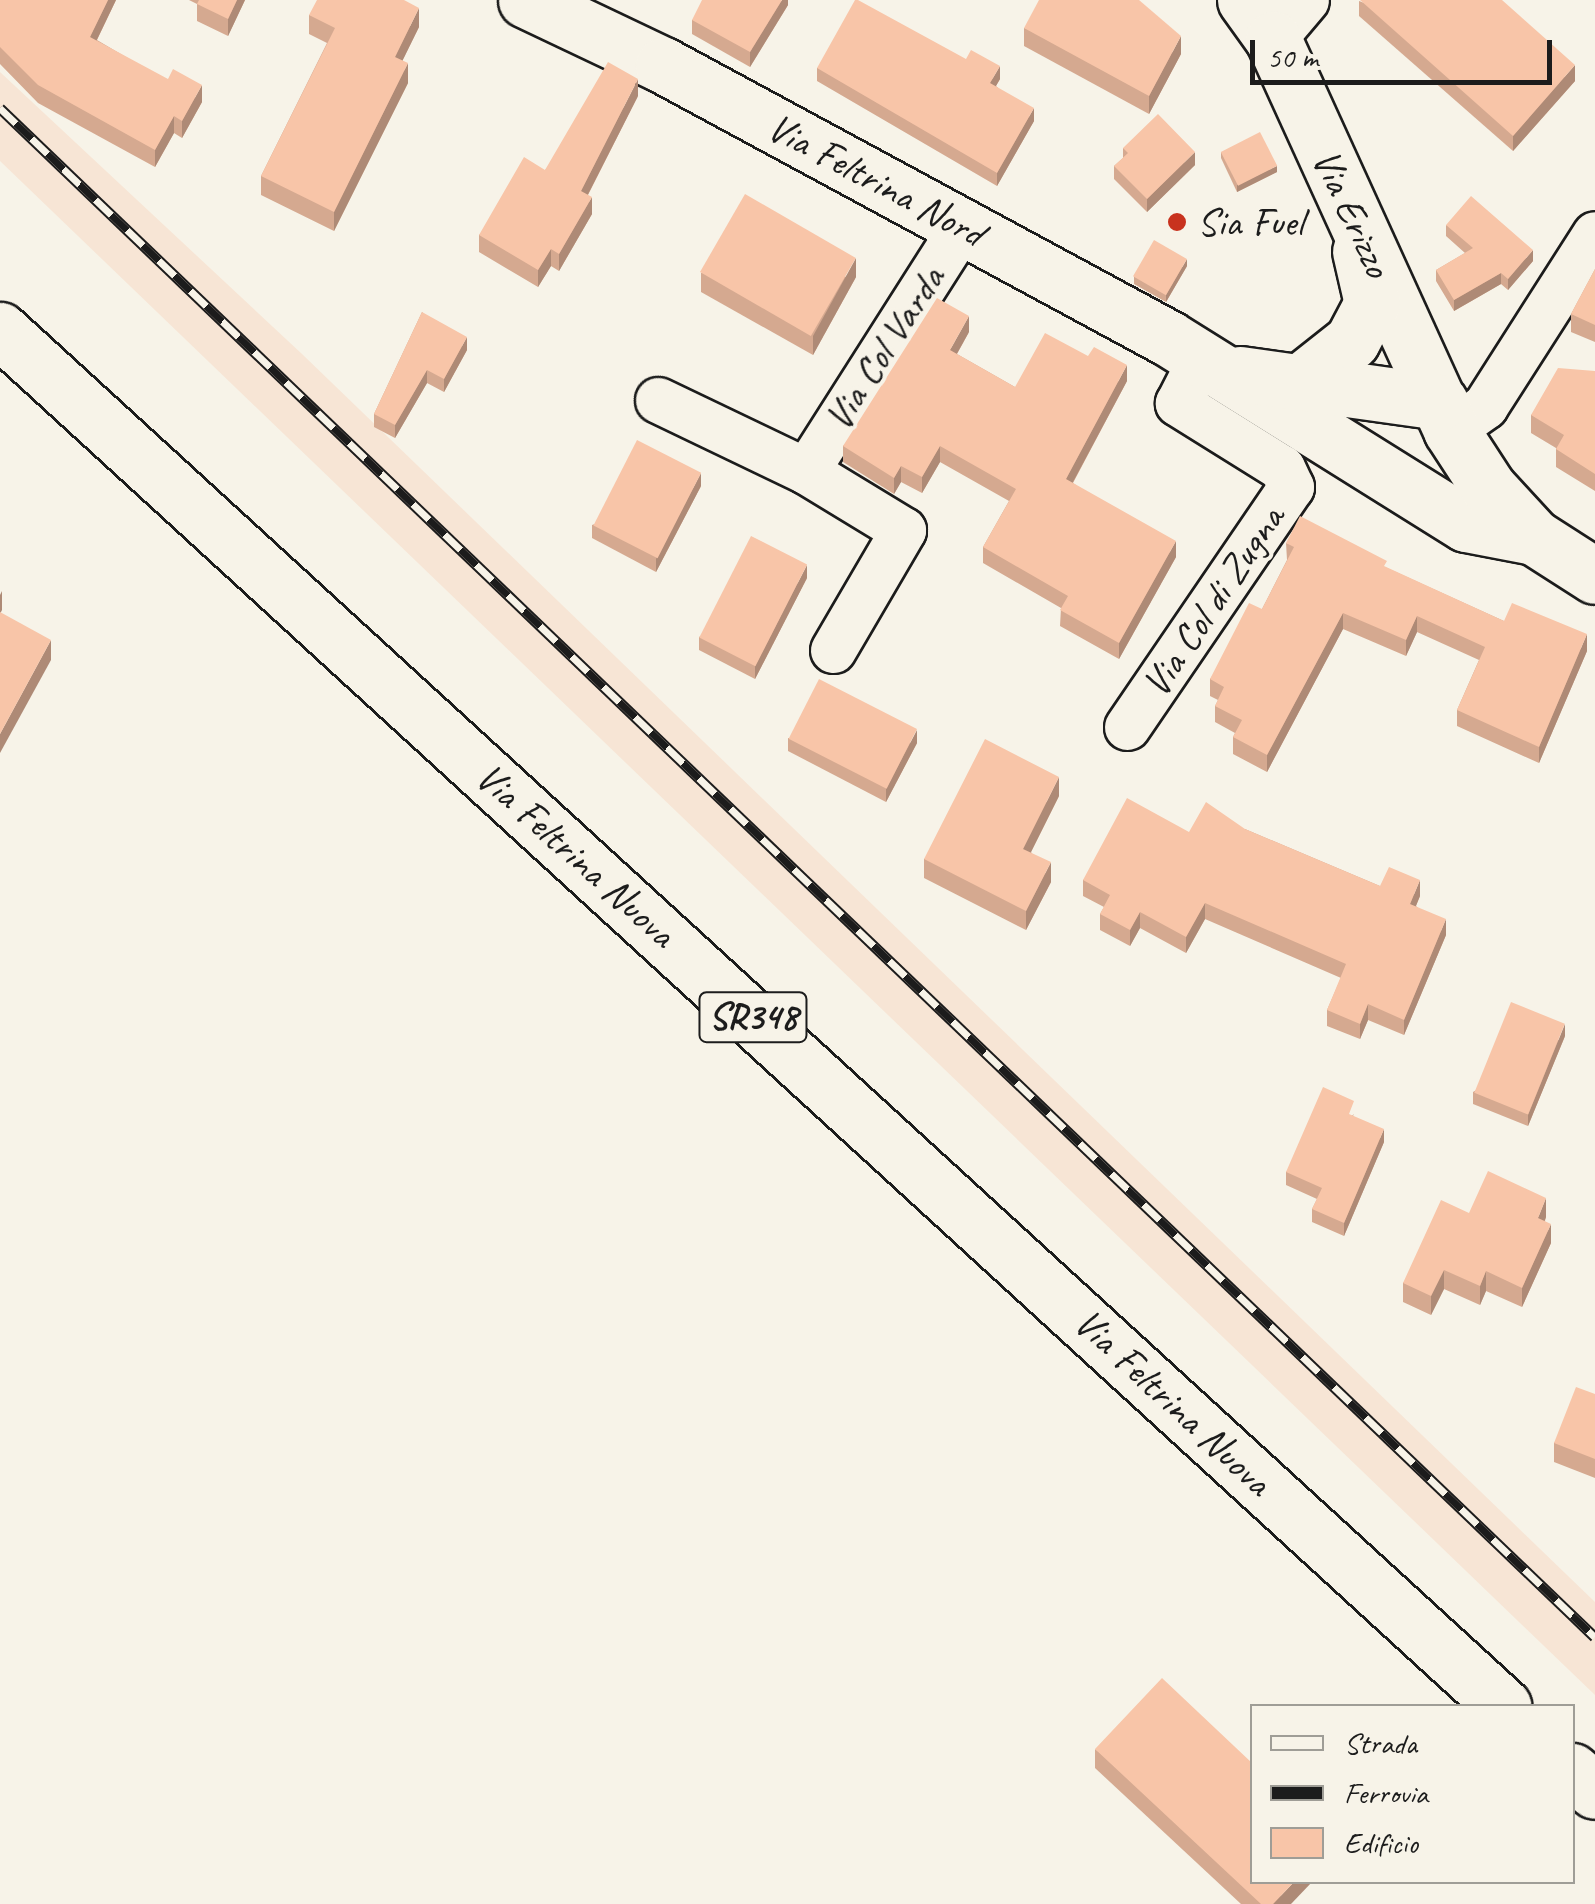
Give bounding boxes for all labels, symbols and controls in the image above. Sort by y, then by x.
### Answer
scale bar [1255,20,1558,82]
text: 50 m [1267,38,1318,76]
street label: Via Feltrina Nord [760,103,992,257]
street label: Via Erizzo [1302,142,1402,284]
place label: Sia Fuel [1197,198,1303,246]
marker: Sia Fuel [1166,211,1188,233]
street label: Via Col Varda [814,258,954,438]
street label: Via Col di Zugna [1132,497,1294,705]
street label: Via Feltrina Nuova [466,753,686,957]
road number: SR348 [698,984,808,1050]
street label: Via Feltrina Nuova [1064,1298,1282,1506]
legend [1250,1704,1575,1884]
text: Strada [1344,1724,1417,1762]
text: Ferrovia [1344,1774,1428,1812]
text: Edificio [1344,1824,1418,1862]

